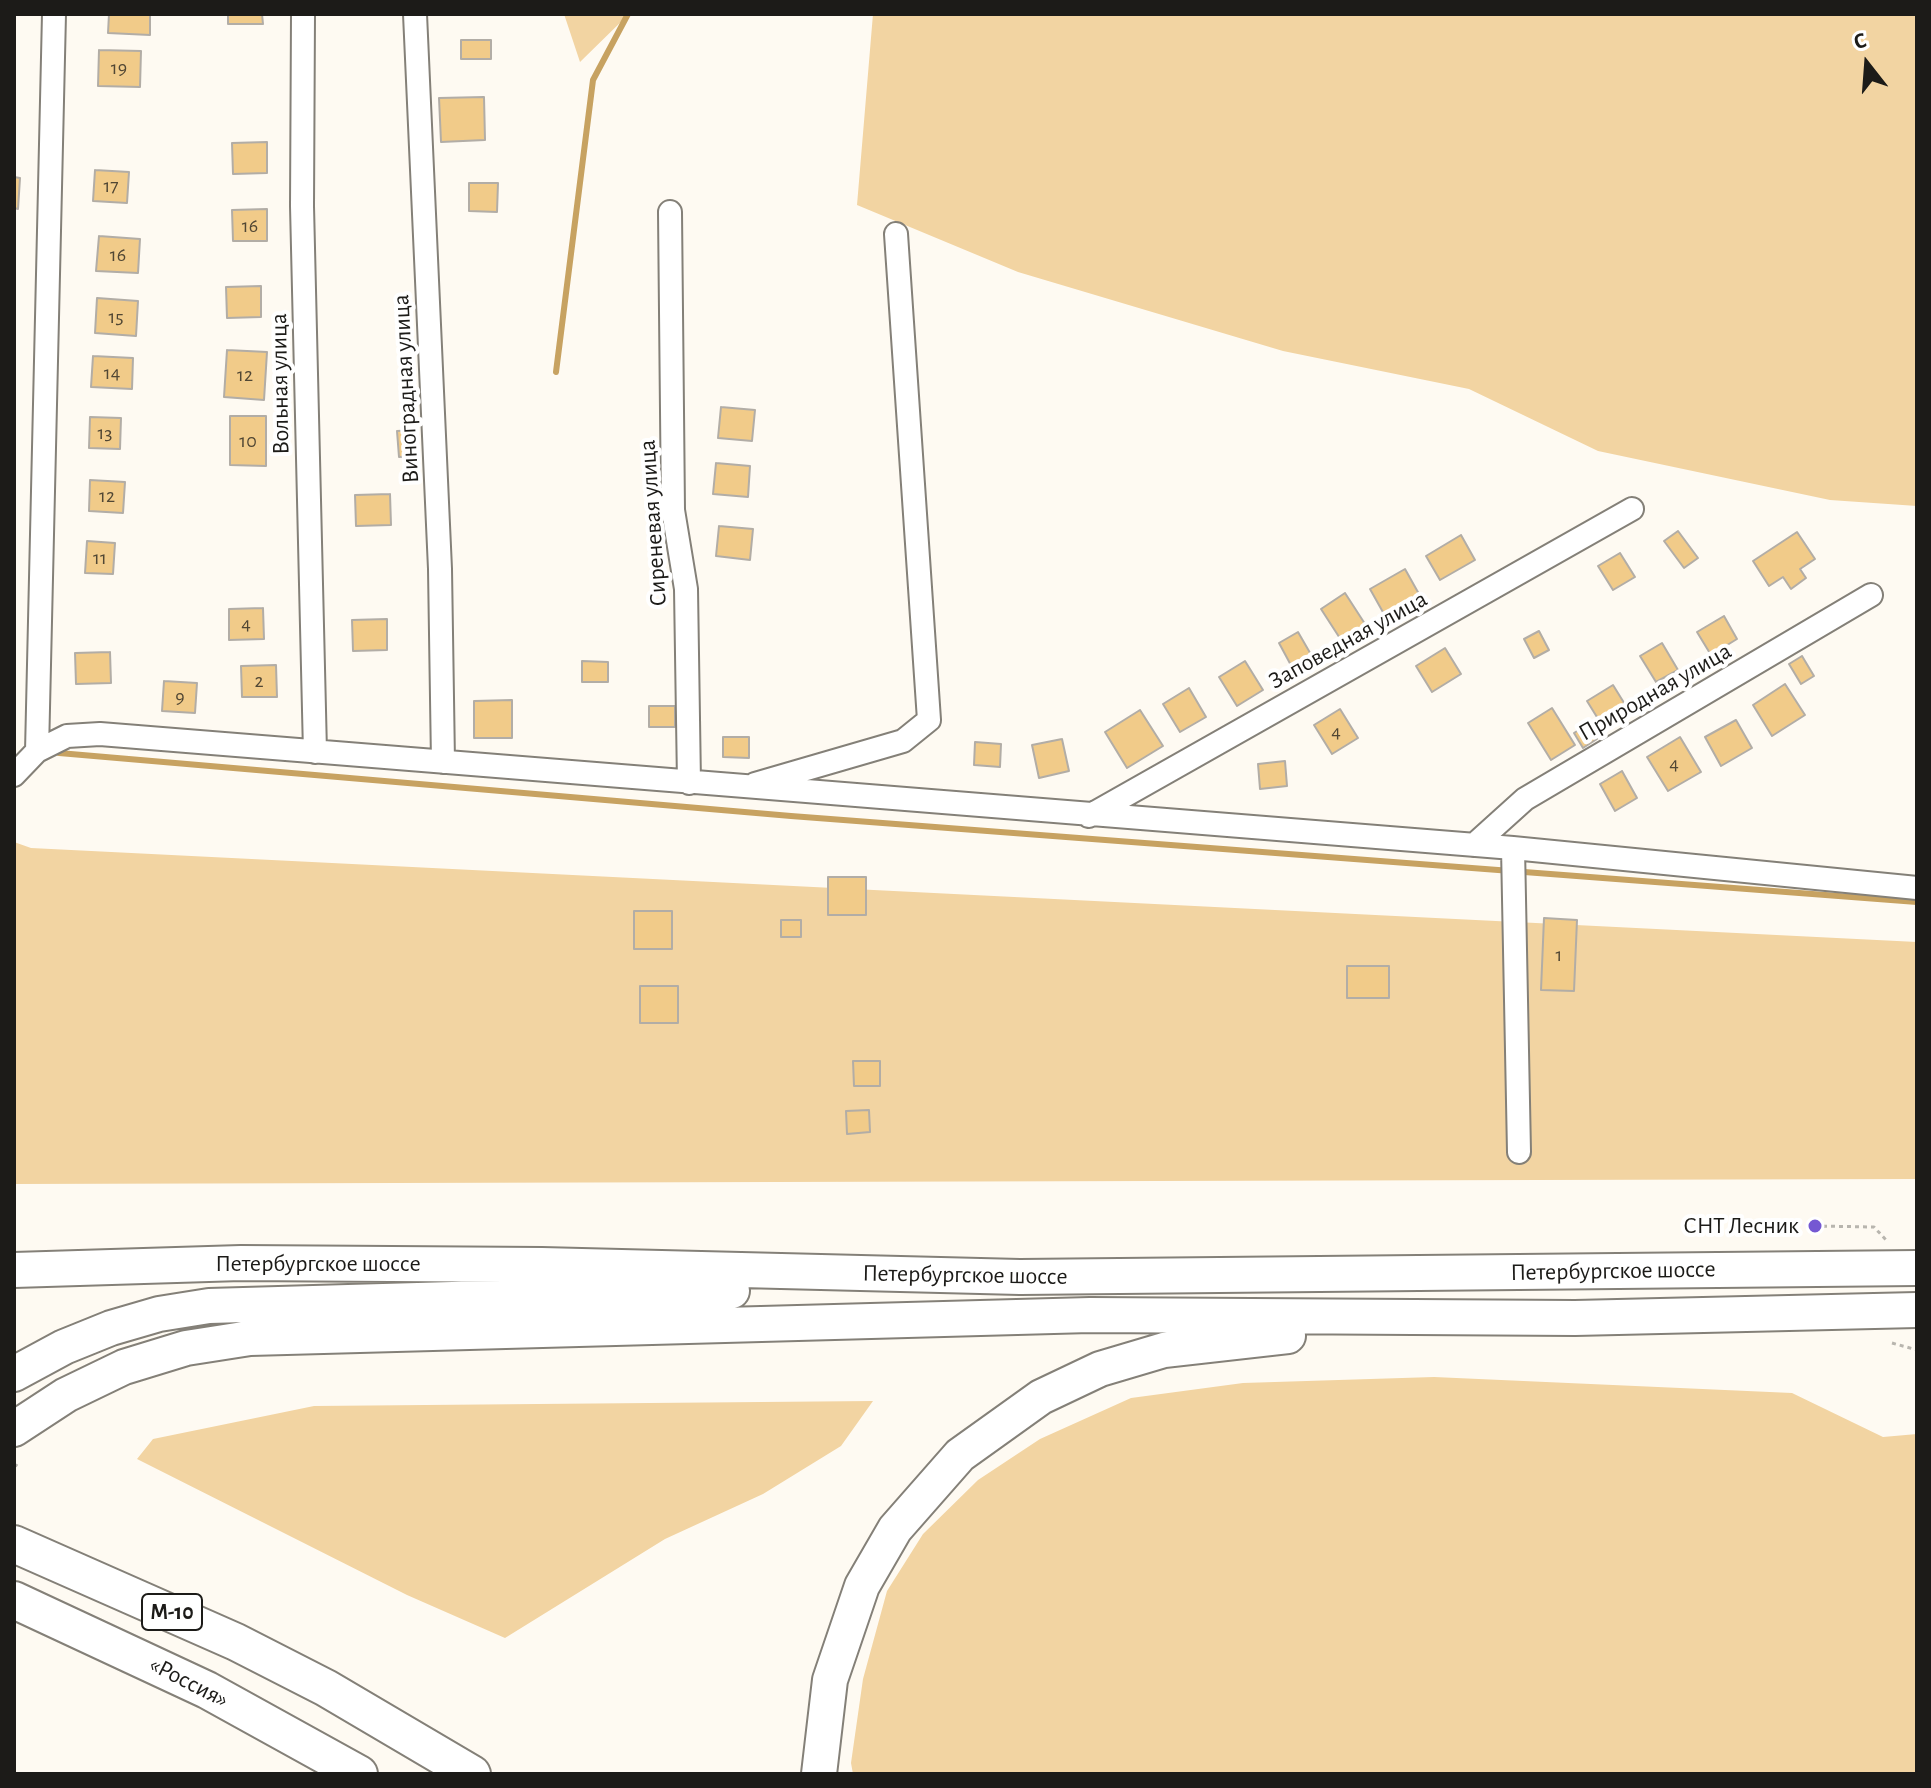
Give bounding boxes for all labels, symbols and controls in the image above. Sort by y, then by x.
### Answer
north arrow [1827,24,1907,104]
text: С [1851,29,1869,53]
house number: 19 [111,56,127,80]
house number: 17 [103,174,119,198]
house number: 16 [242,214,258,238]
house number: 16 [110,243,126,267]
street label: Виноградная улица [387,294,425,484]
house number: 15 [108,305,124,329]
street label: Вольная улица [264,313,296,455]
house number: 14 [104,361,120,385]
house number: 12 [237,363,253,387]
house number: 13 [97,421,113,445]
house number: 10 [239,429,257,453]
street label: Сиреневая улица [633,439,673,607]
house number: 12 [99,484,115,508]
house number: 11 [93,546,107,570]
street label: Заповедная улица [1264,585,1432,695]
house number: 4 [241,612,251,636]
street label: Природная улица [1573,637,1737,747]
house number: 2 [254,669,264,693]
house number: 9 [175,685,185,709]
house number: 4 [1331,720,1341,744]
house number: 4 [1669,752,1679,776]
house number: 1 [1556,943,1562,967]
place label: СНТ Лесник [1683,1212,1799,1240]
marker: СНТ Лесник [1806,1217,1824,1235]
street label: Петербургское шоссе [215,1250,421,1278]
street label: Петербургское шоссе [1510,1255,1716,1287]
street label: Петербургское шоссе [862,1259,1068,1291]
road number: М-10 [142,1594,202,1630]
street label: «Россия» [144,1650,234,1714]

